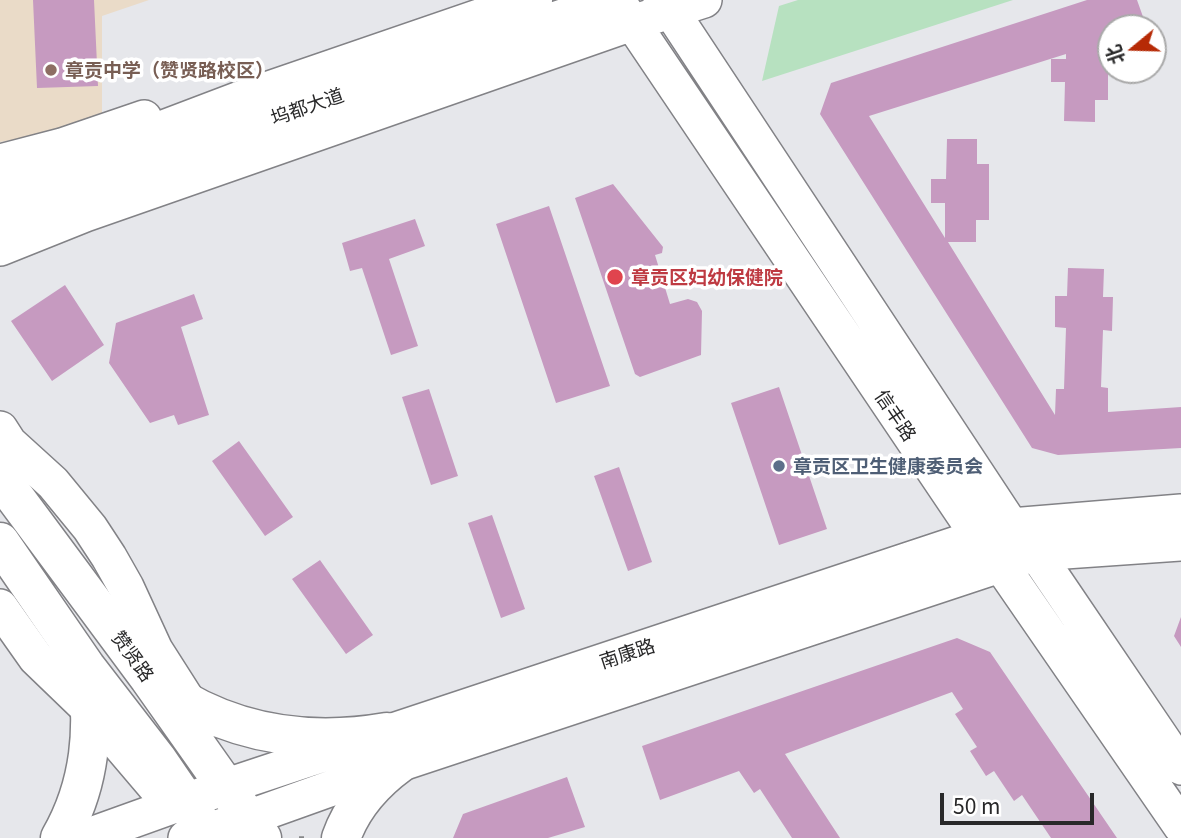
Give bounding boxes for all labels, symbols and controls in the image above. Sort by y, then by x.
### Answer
north arrow [1097,14,1167,84]
text: 北 [1098,42,1129,69]
place label: 章贡中学（赞贤路校区） [65,59,274,81]
marker: 章贡中学（赞贤路校区） [43,62,59,78]
street label: 坞都大道 [267,83,347,129]
place label: 章贡区妇幼保健院 [631,266,783,288]
marker: 章贡区妇幼保健院 [605,267,625,287]
street label: 信丰路 [871,385,921,445]
place label: 章贡区卫生健康委员会 [793,455,983,477]
marker: 章贡区卫生健康委员会 [771,458,787,474]
street label: 赞贤路 [107,626,159,686]
street label: 南康路 [596,633,658,673]
scale bar [943,778,1097,822]
text: 50 m [953,790,1000,820]

